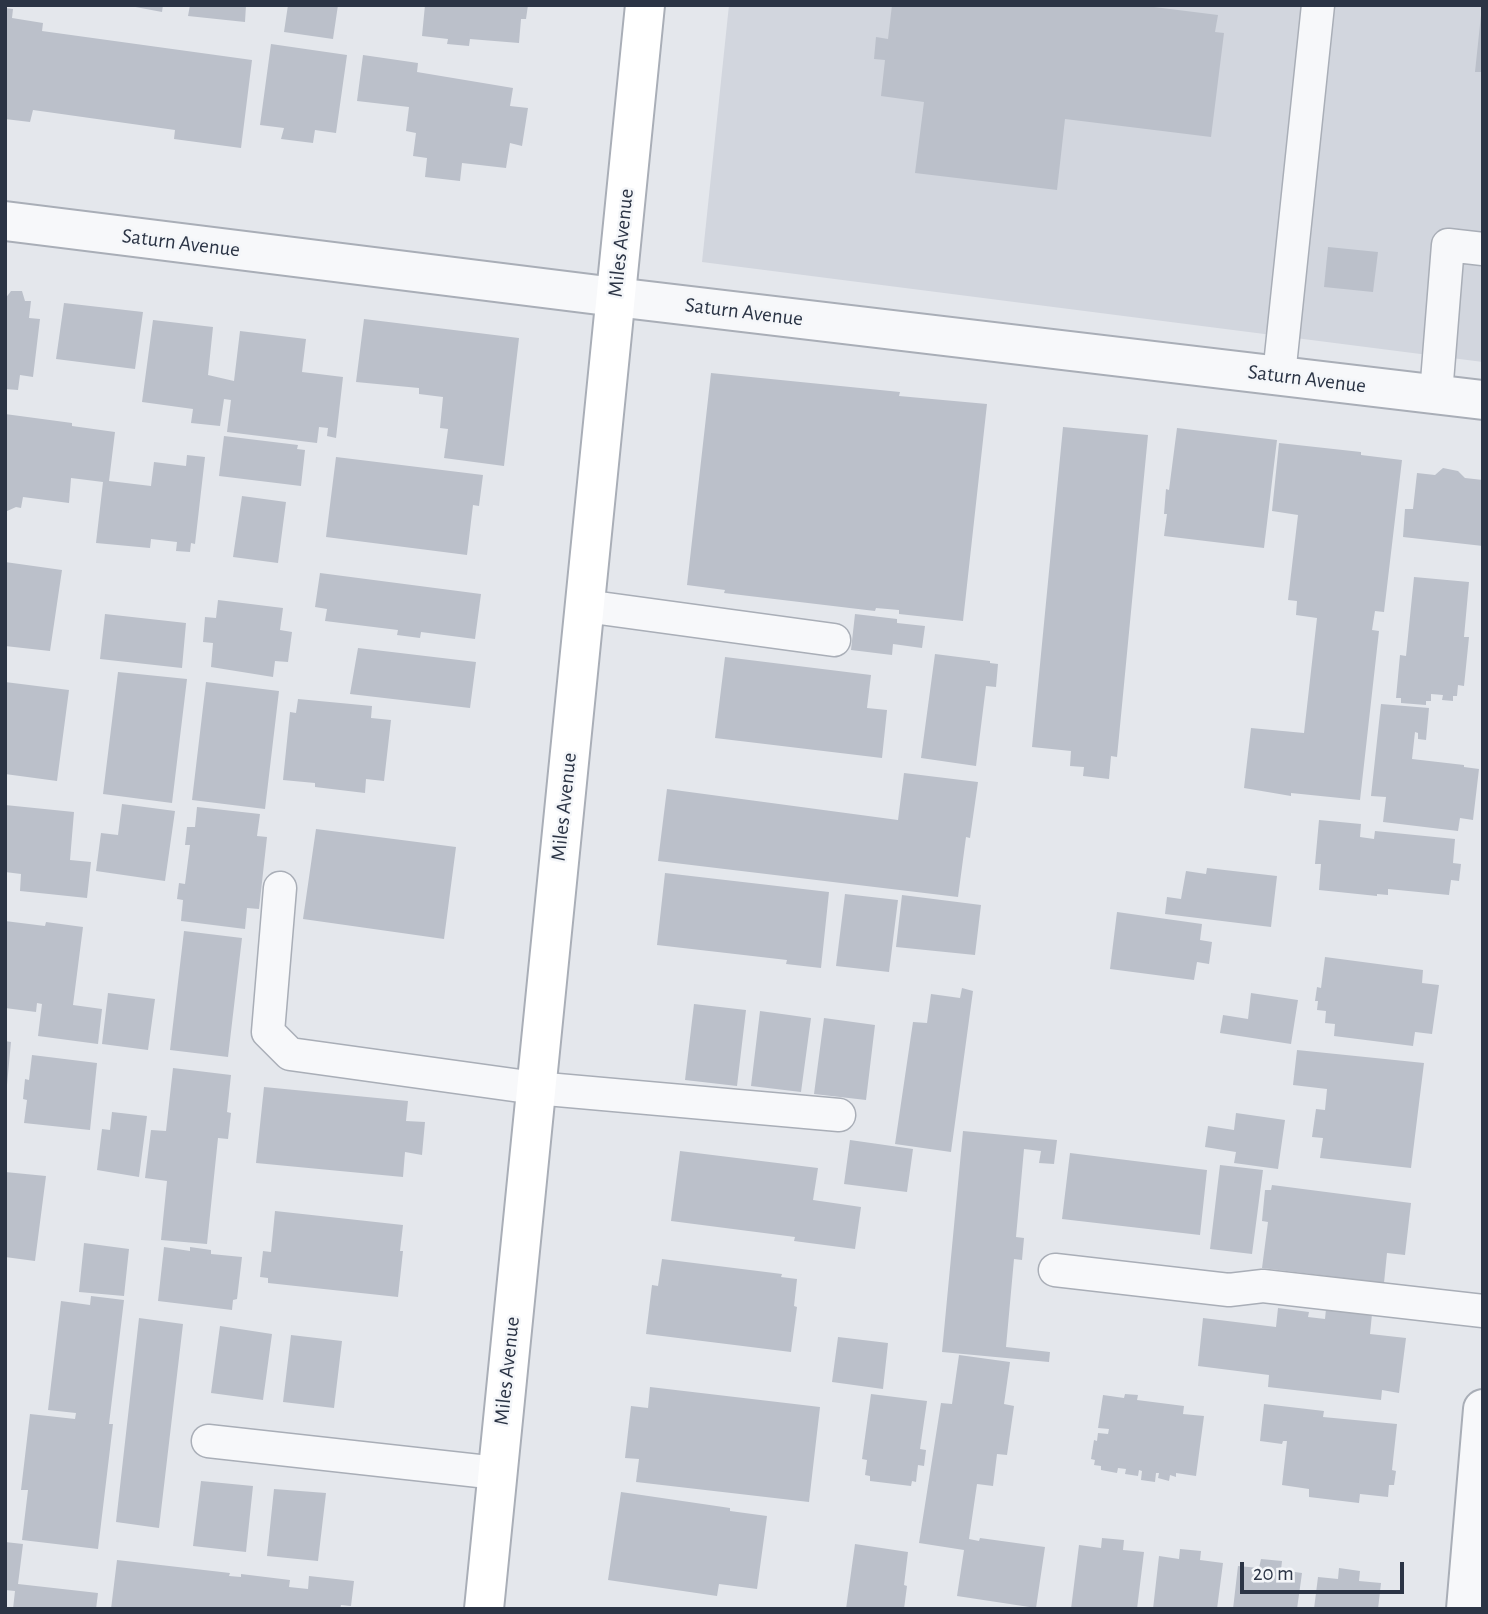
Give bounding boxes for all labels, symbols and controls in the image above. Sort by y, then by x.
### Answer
street label: Miles Avenue [603,187,639,299]
street label: Saturn Avenue [121,223,241,263]
street label: Saturn Avenue [684,292,804,332]
street label: Saturn Avenue [1247,359,1367,399]
street label: Miles Avenue [546,751,582,863]
street label: Miles Avenue [489,1315,525,1427]
scale bar [1243,1548,1408,1592]
text: 20 m [1253,1563,1294,1584]

